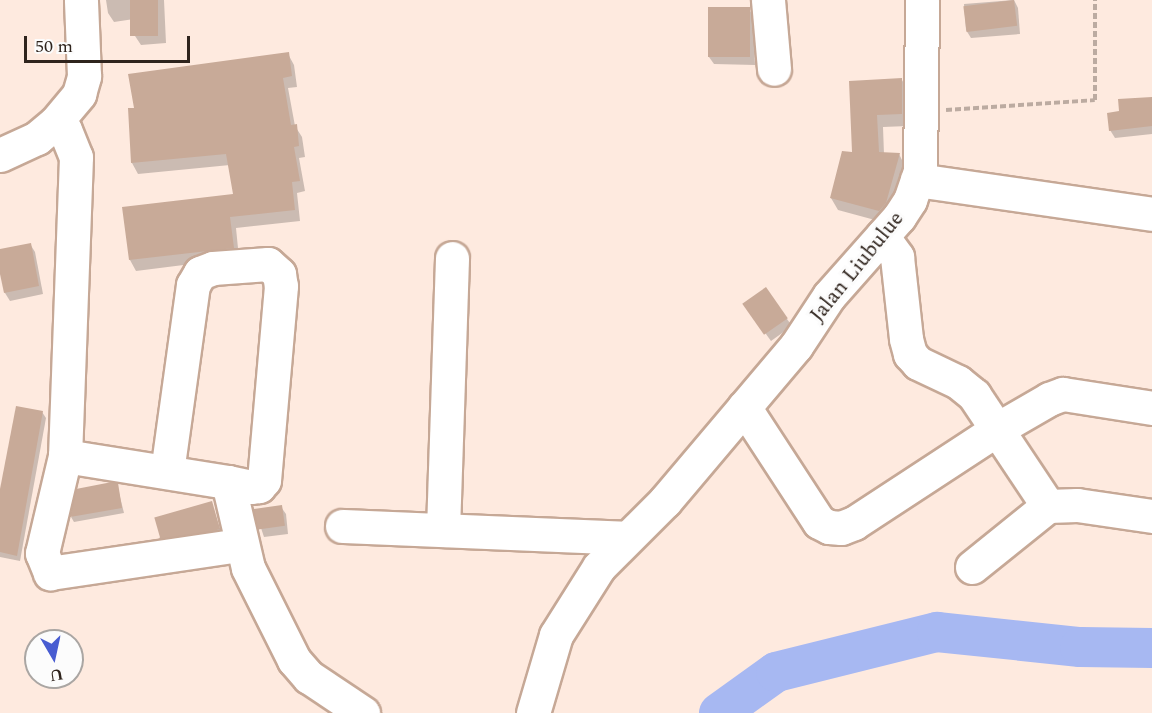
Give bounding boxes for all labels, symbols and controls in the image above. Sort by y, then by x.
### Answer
scale bar [27,24,194,62]
text: 50 m [35,33,73,60]
street label: Jalan Liubulue [805,207,909,327]
north arrow [24,629,84,689]
text: U [48,662,65,688]

